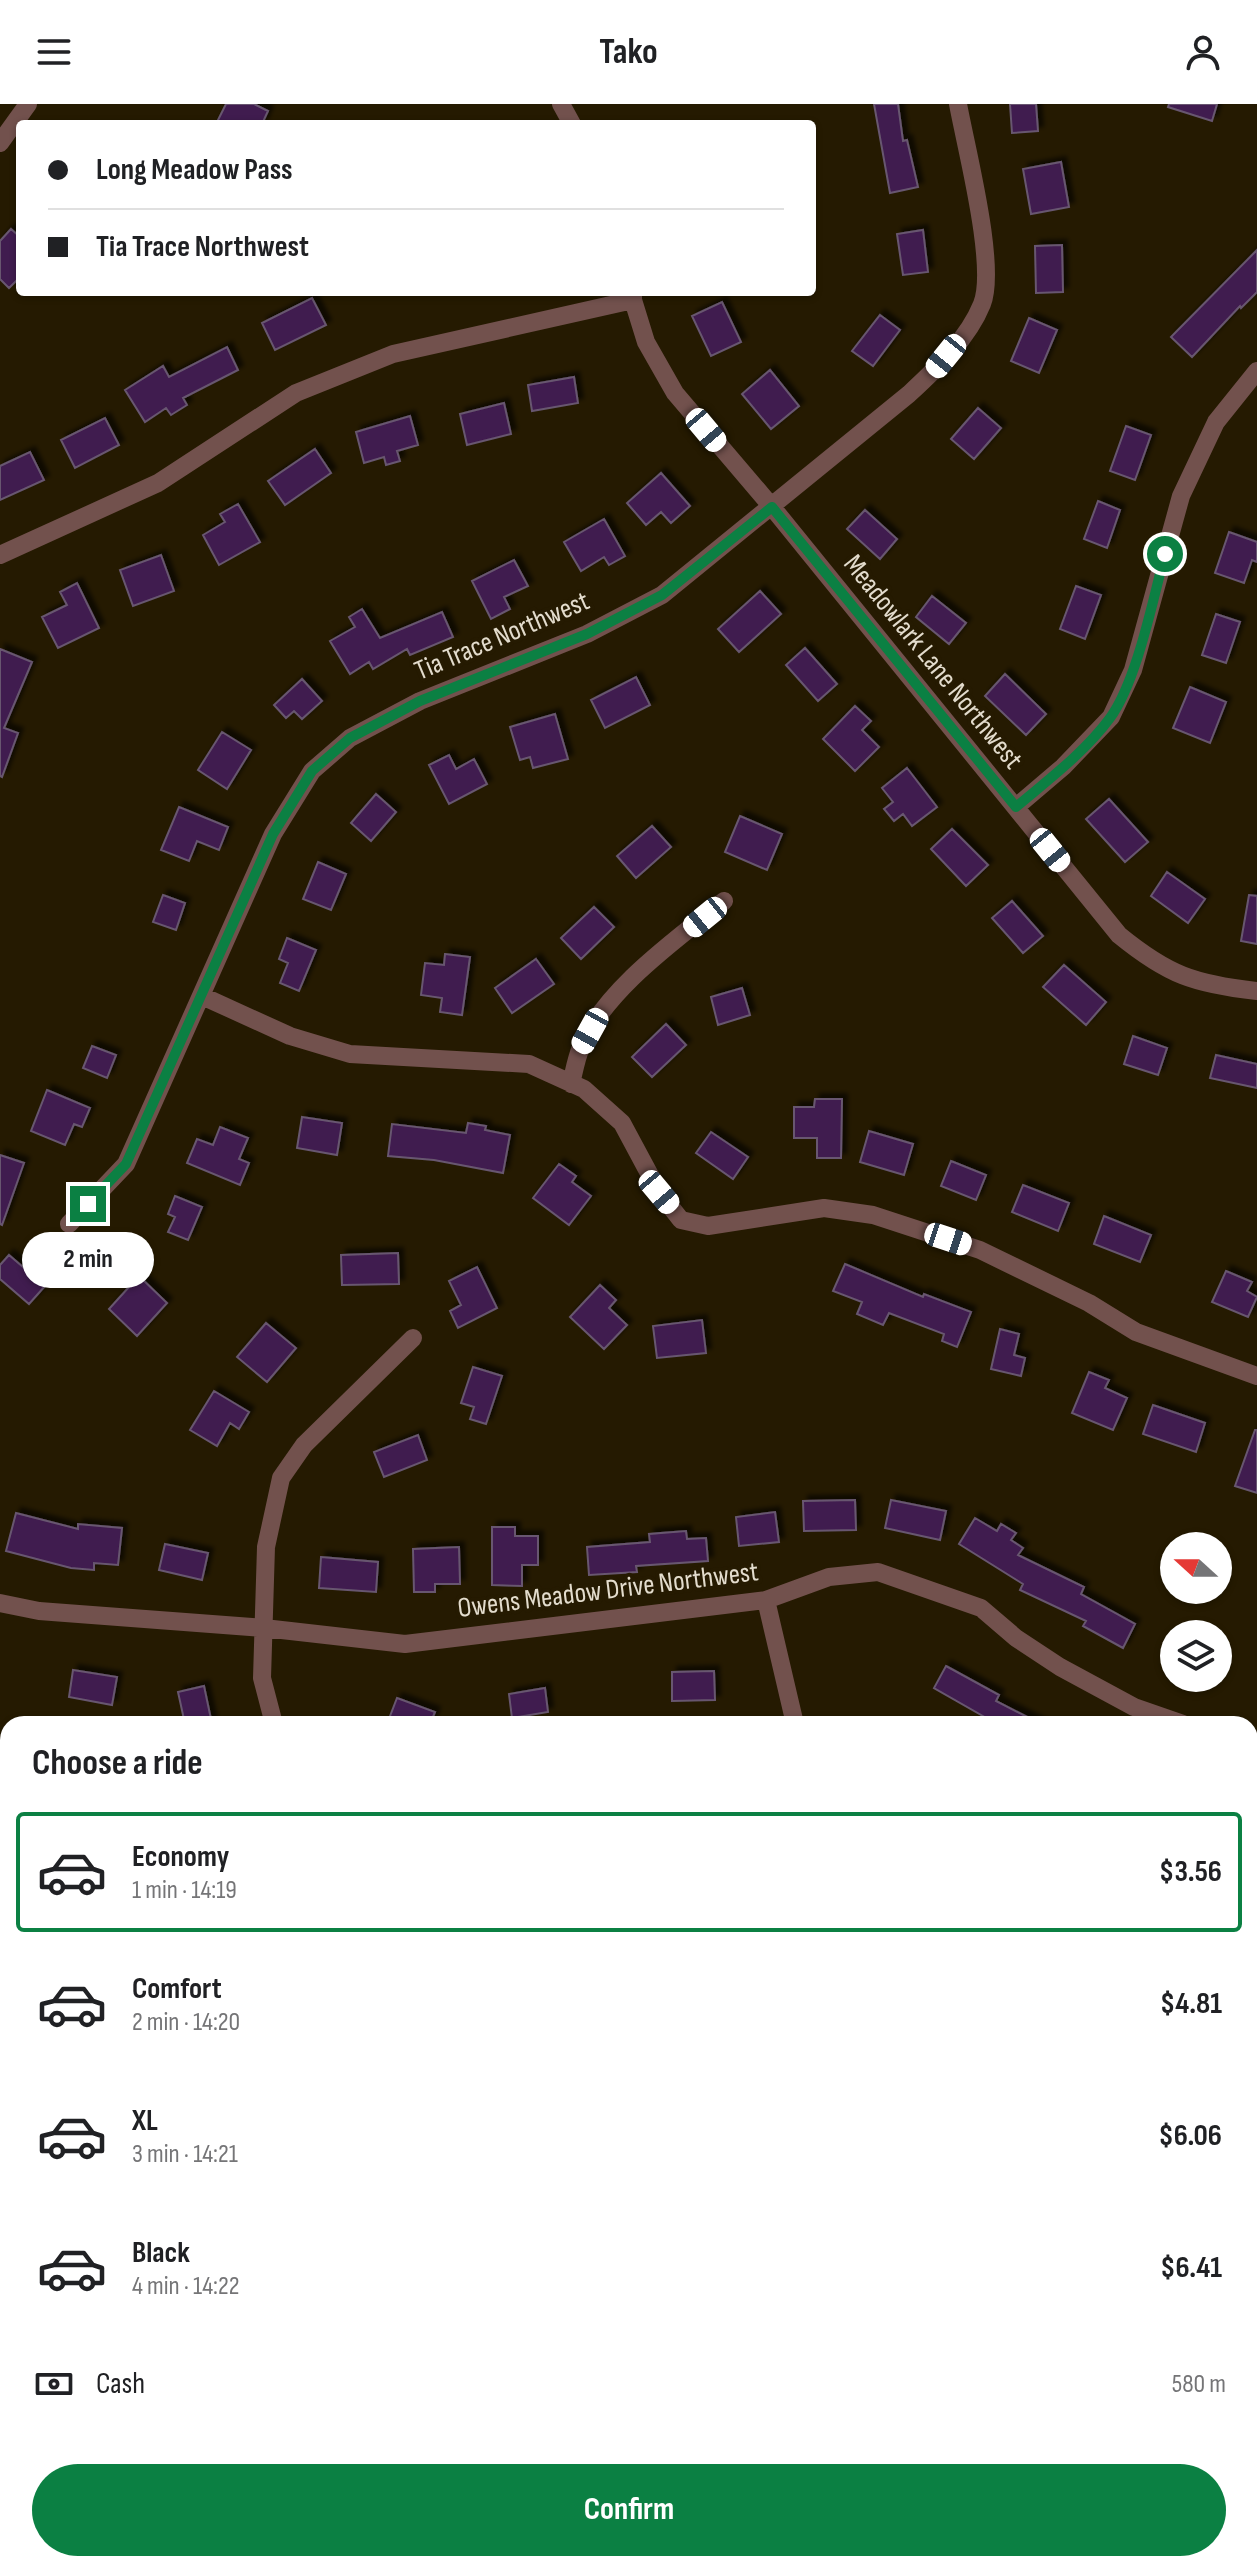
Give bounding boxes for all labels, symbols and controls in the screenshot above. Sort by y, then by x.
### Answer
icon: menu [32,30,76,74]
icon: person [1181,30,1225,74]
text: Tako [599,31,658,74]
text: Long Meadow Pass [96,152,293,188]
text: Tia Trace Northwest [96,229,309,265]
car [922,330,970,382]
car [681,404,731,456]
route start [1147,536,1183,572]
street label: Meadowlark Lane Northwest [837,548,1029,776]
street label: Tia Trace Northwest [410,584,594,688]
car [1026,824,1074,876]
car [679,893,731,941]
car [568,1004,612,1058]
car [634,1166,684,1218]
route end [70,1186,106,1222]
car [921,1220,975,1258]
callout: 2 min [22,1232,154,1288]
text: 2 min [63,1244,113,1275]
north arrow [1160,1532,1232,1604]
map controls [1160,1532,1232,1692]
street label: Owens Meadow Drive Northwest [456,1555,760,1625]
button: layers [1160,1620,1232,1692]
text: Choose a ride [32,1742,203,1785]
icon: car [36,1836,108,1908]
text: Economy [132,1839,229,1875]
text: $3.56 [1159,1854,1222,1890]
text: 1 min · 14:19 [132,1875,237,1906]
icon: car [36,1968,108,2040]
text: Comfort [132,1971,222,2007]
text: $4.81 [1160,1986,1222,2022]
text: 2 min · 14:20 [132,2007,240,2038]
icon: car [36,2100,108,2172]
text: XL [132,2103,158,2139]
text: $6.06 [1158,2118,1222,2154]
text: 3 min · 14:21 [132,2139,238,2170]
icon: car [36,2232,108,2304]
text: Black [132,2235,190,2271]
text: $6.41 [1160,2250,1222,2286]
text: 4 min · 14:22 [132,2271,239,2302]
icon: cash [32,2362,76,2406]
text: Cash [96,2366,145,2402]
text: 580 m [1172,2369,1226,2400]
button: Confirm [32,2464,1226,2556]

